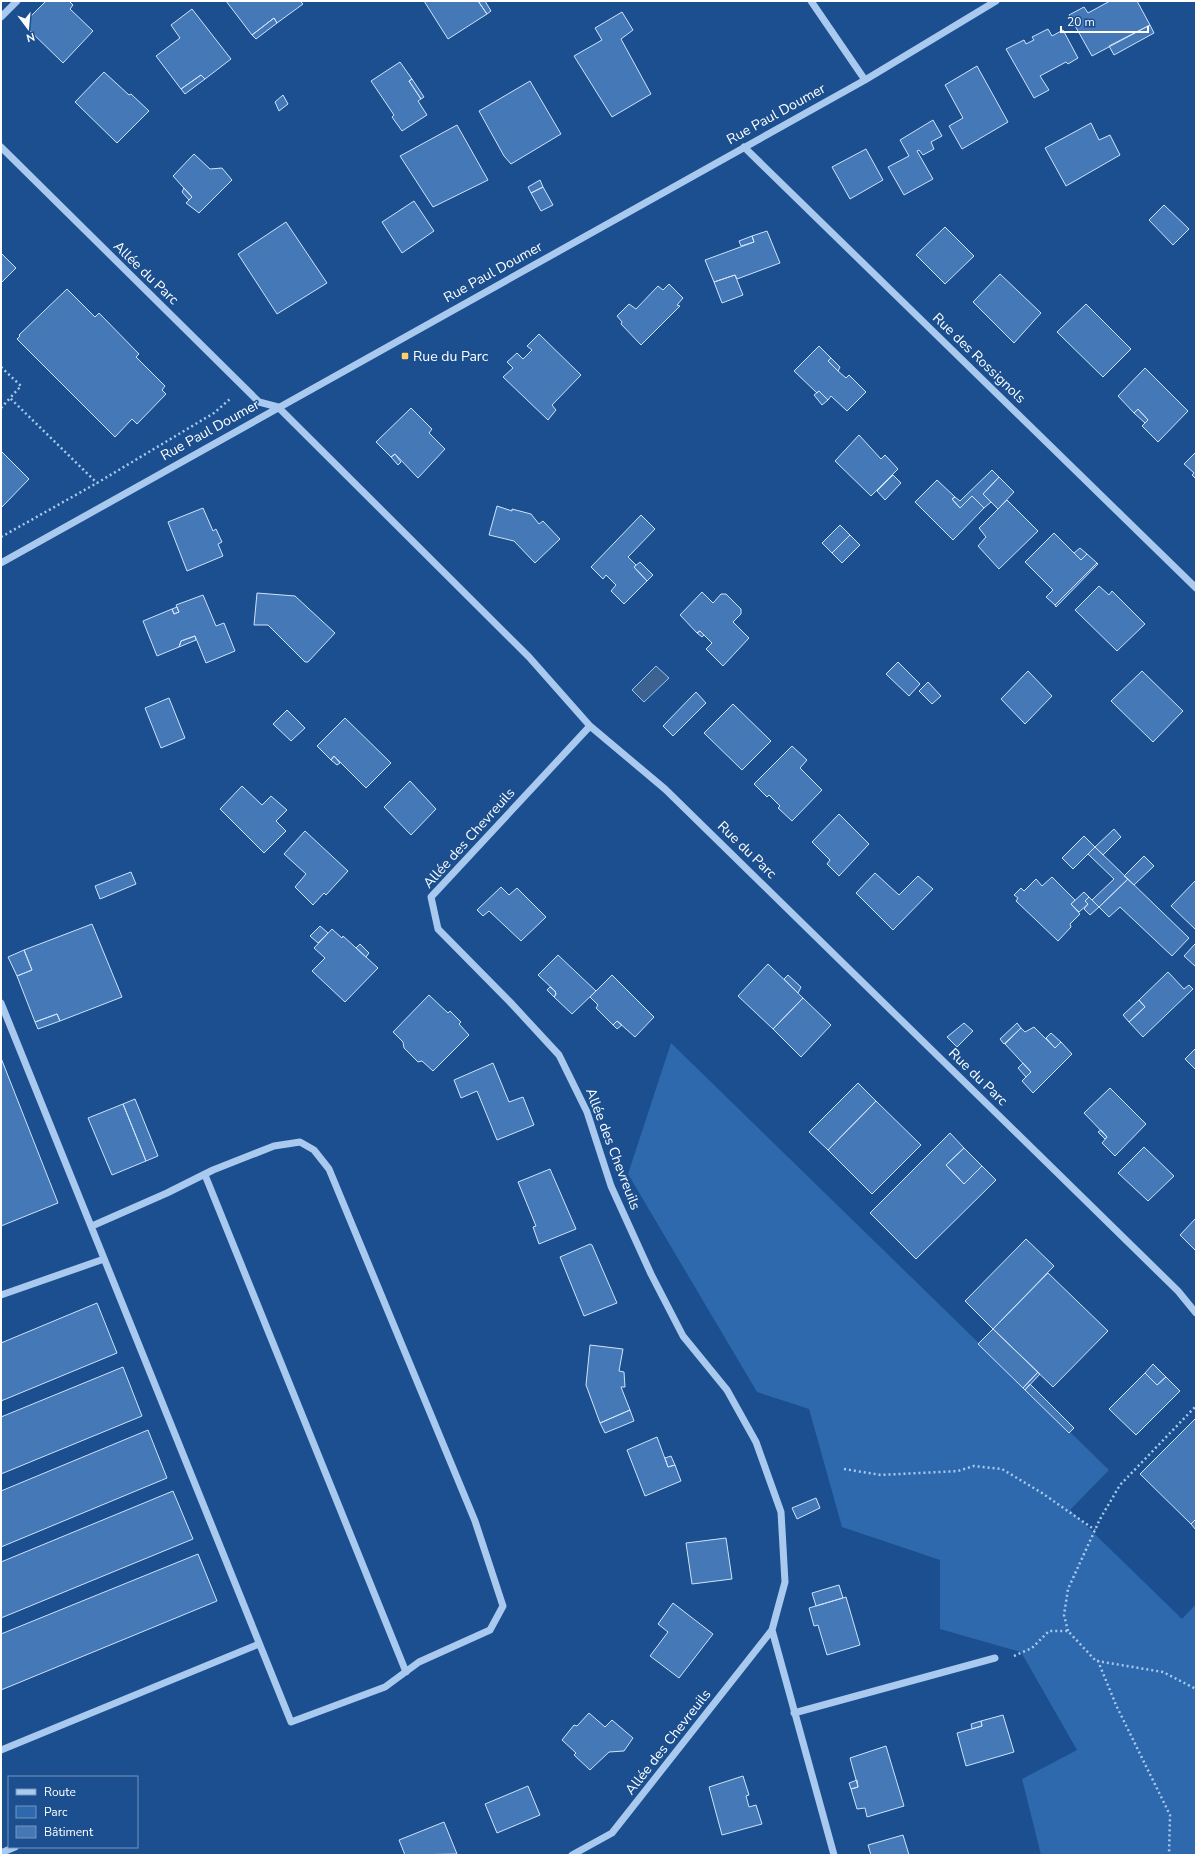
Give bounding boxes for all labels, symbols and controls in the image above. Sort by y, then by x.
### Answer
north arrow [8,8,48,48]
scale bar [1061,8,1148,34]
text: 20 m [1067,14,1095,30]
text: N [25,29,37,45]
street label: Rue Paul Doumer [723,79,829,149]
street label: Allée du Parc [109,237,183,309]
street label: Rue Paul Doumer [440,237,546,307]
street label: Rue des Rossignols [928,309,1030,408]
place label: Rue du Parc [413,347,489,366]
marker: Rue du Parc [400,351,410,361]
street label: Rue Paul Doumer [157,395,263,465]
street label: Allée des Chevreuils [419,783,519,892]
street label: Rue du Parc [713,817,781,883]
street label: Rue du Parc [944,1044,1012,1110]
street label: Allée des Chevreuils [581,1085,645,1213]
street label: Allée des Chevreuils [621,1685,715,1799]
legend [8,1776,138,1848]
text: Route [44,1784,76,1800]
text: Parc [44,1804,68,1820]
text: Bâtiment [44,1824,94,1840]

